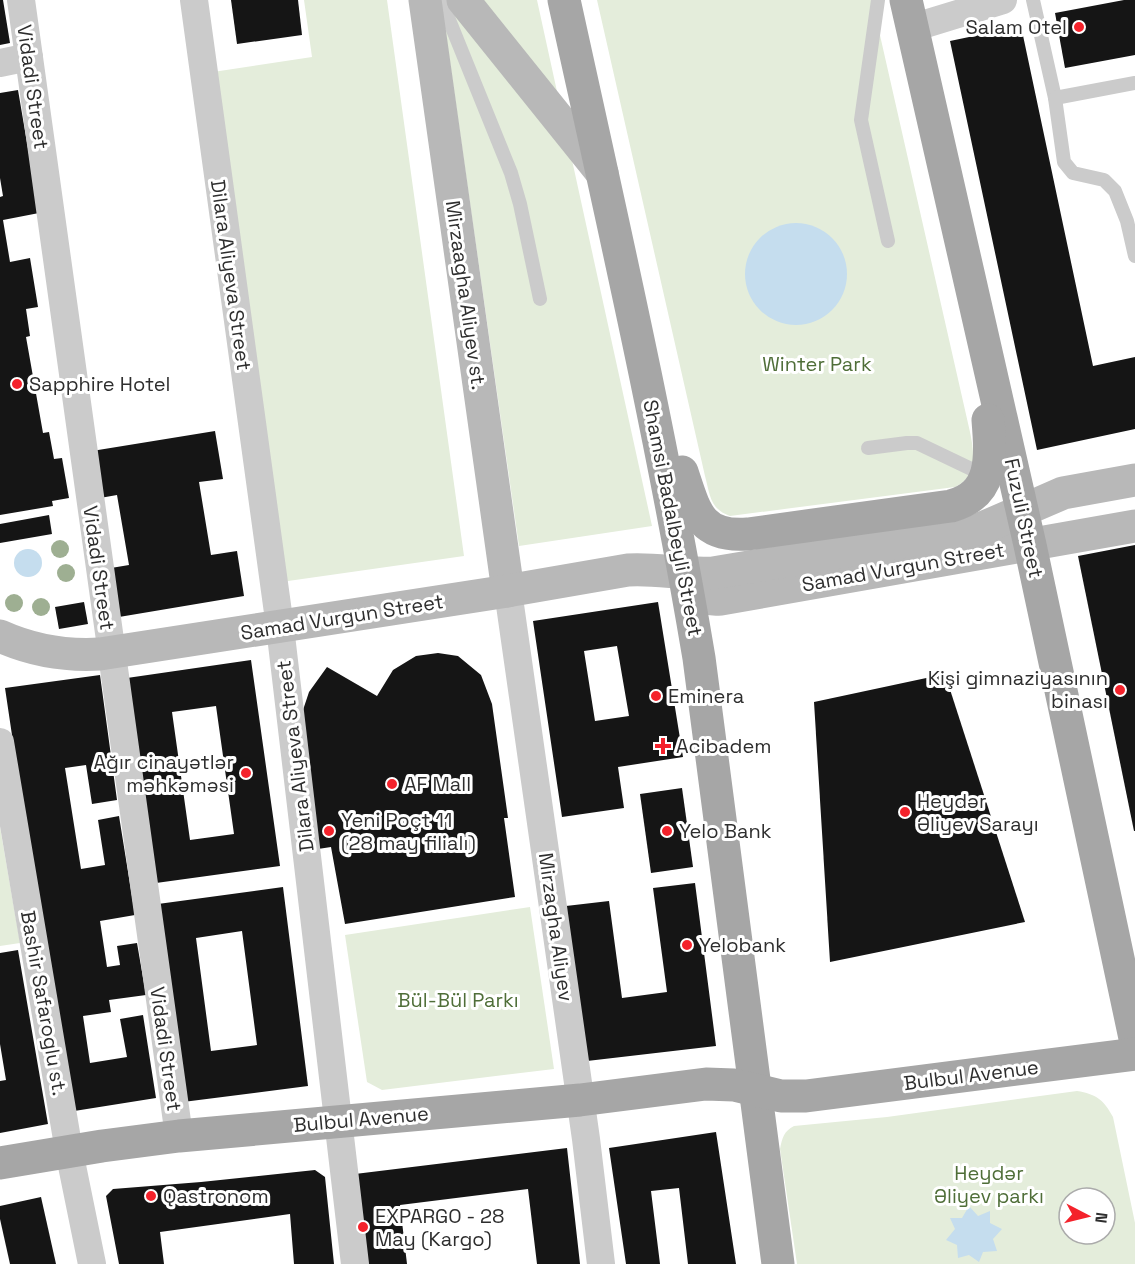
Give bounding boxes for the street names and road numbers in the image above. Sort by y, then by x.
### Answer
street label: Vidadi Street [11,23,55,151]
street label: Dilara Aliyeva Street [205,178,257,372]
street label: Mirzaagha Aliyev st. [440,199,492,391]
street label: Shamsi Badalbeyli Street [637,397,709,639]
street label: Fuzuli Street [999,456,1049,580]
street label: Vidadi Street [77,504,121,632]
street label: Samad Vurgun Street [800,536,1006,598]
street label: Samad Vurgun Street [239,588,445,646]
street label: Dilara Aliyeva Street [270,659,320,853]
street label: Mirzagha Aliyev [533,851,579,1003]
street label: Bashir Safaroglu st. [15,908,73,1098]
street label: Vidadi Street [144,985,188,1113]
street label: Bulbul Avenue [902,1054,1040,1096]
street label: Bulbul Avenue [292,1100,430,1138]

